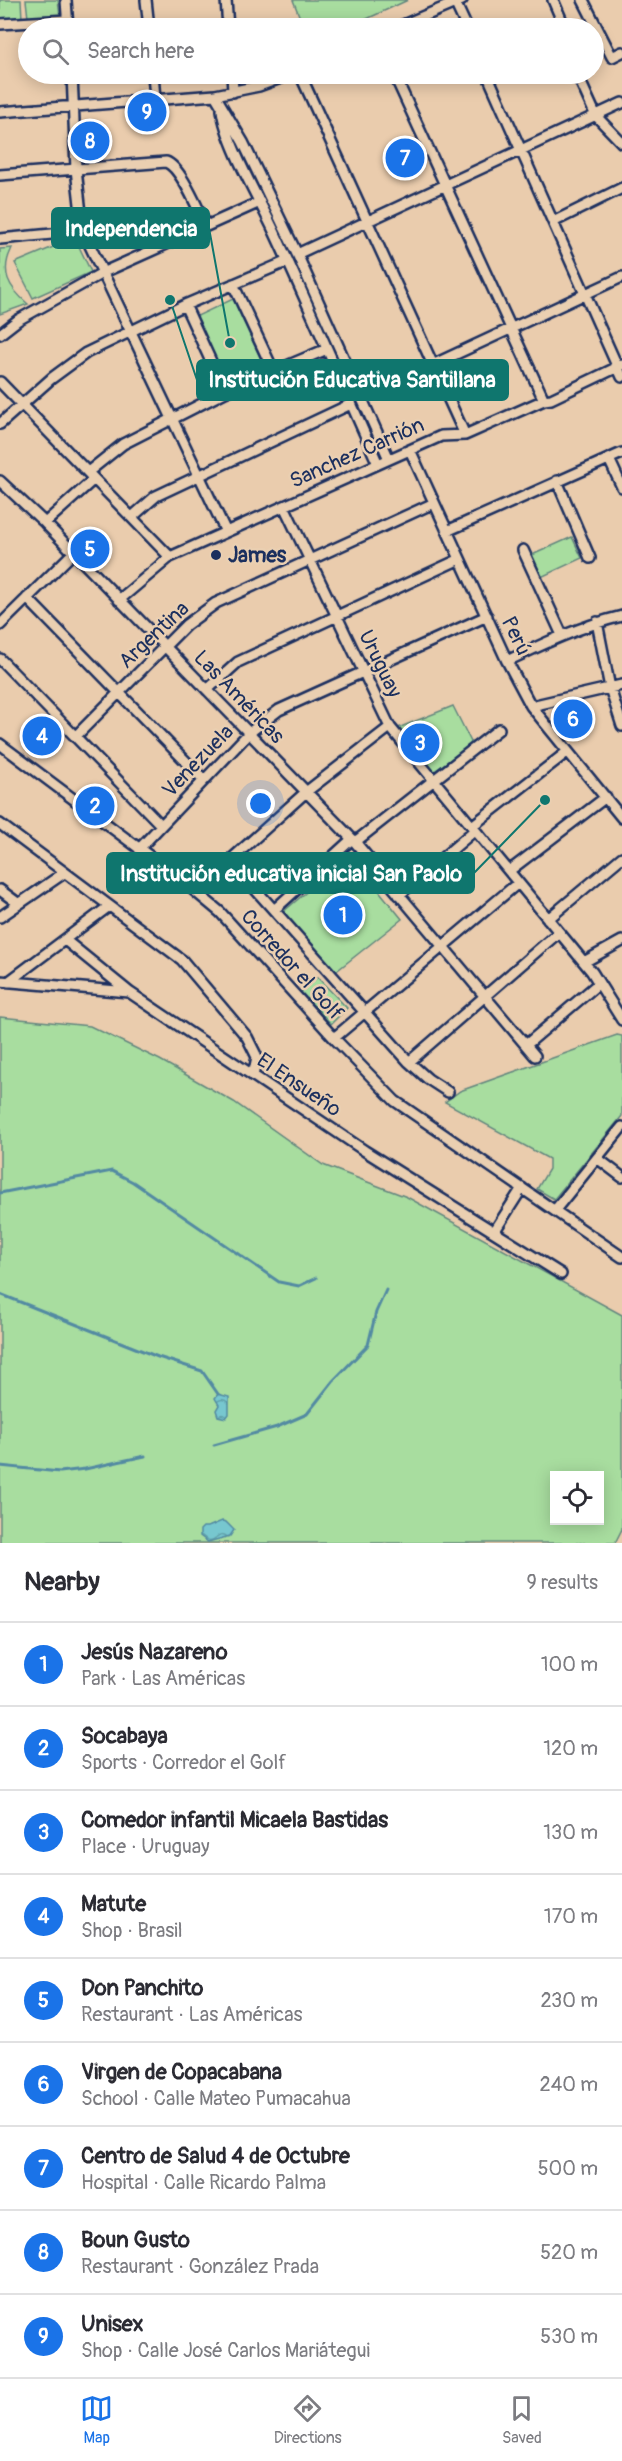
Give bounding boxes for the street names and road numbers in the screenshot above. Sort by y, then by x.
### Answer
street label: Sanchez Carrión [286,411,428,495]
street label: Argentina [113,595,195,675]
street label: Perú [495,612,537,660]
street label: Uruguay [352,626,408,702]
street label: Las Américas [188,645,291,750]
street label: Venezuela [157,719,239,803]
street label: Corredor el Golf [235,904,350,1027]
street label: El Ensueño [252,1047,346,1123]

